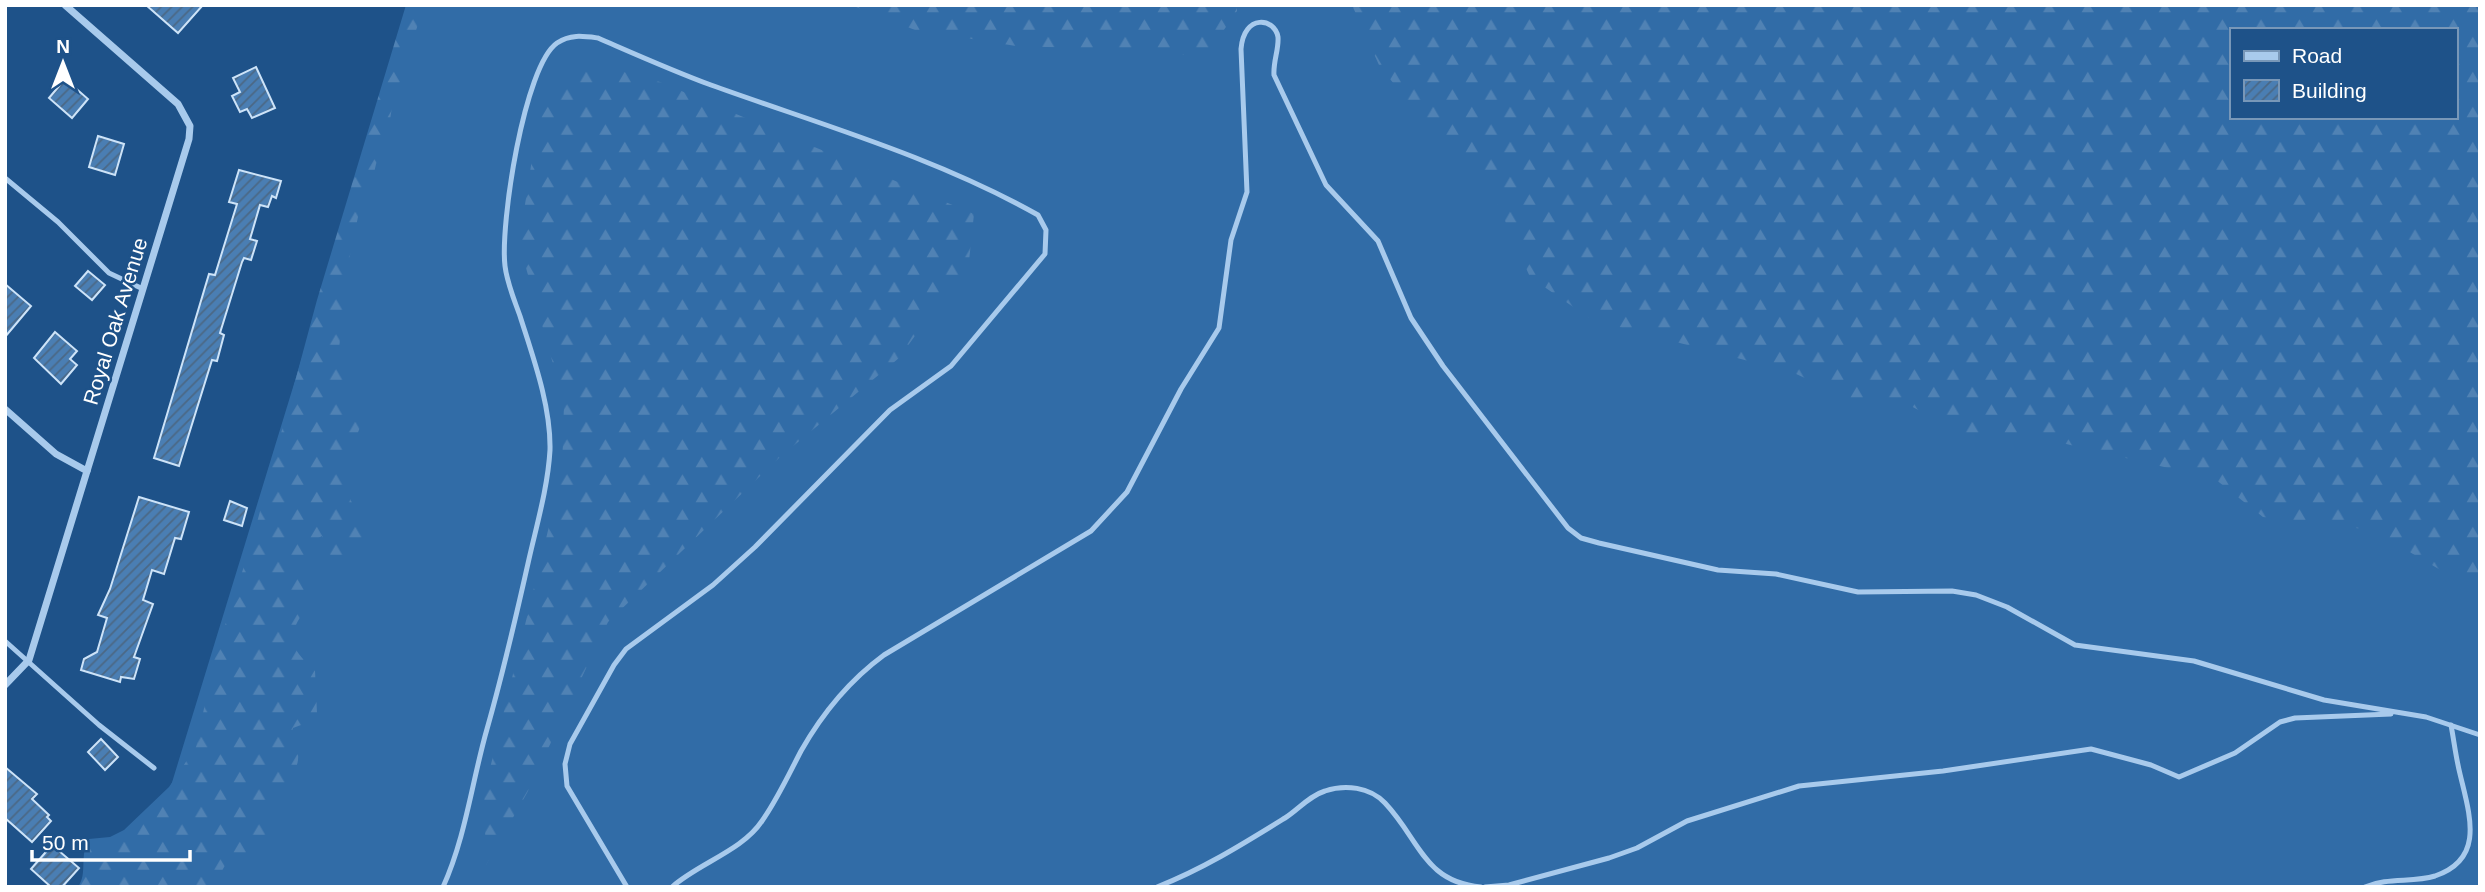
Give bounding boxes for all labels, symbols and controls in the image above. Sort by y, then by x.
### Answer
north arrow [28,28,98,98]
legend [2230,28,2457,119]
text: N [56,36,70,57]
text: Road [2292,44,2342,67]
text: Building [2292,79,2367,102]
street label: Royal Oak Avenue [79,235,151,407]
scale bar [32,818,189,862]
text: 50 m [42,831,89,854]

